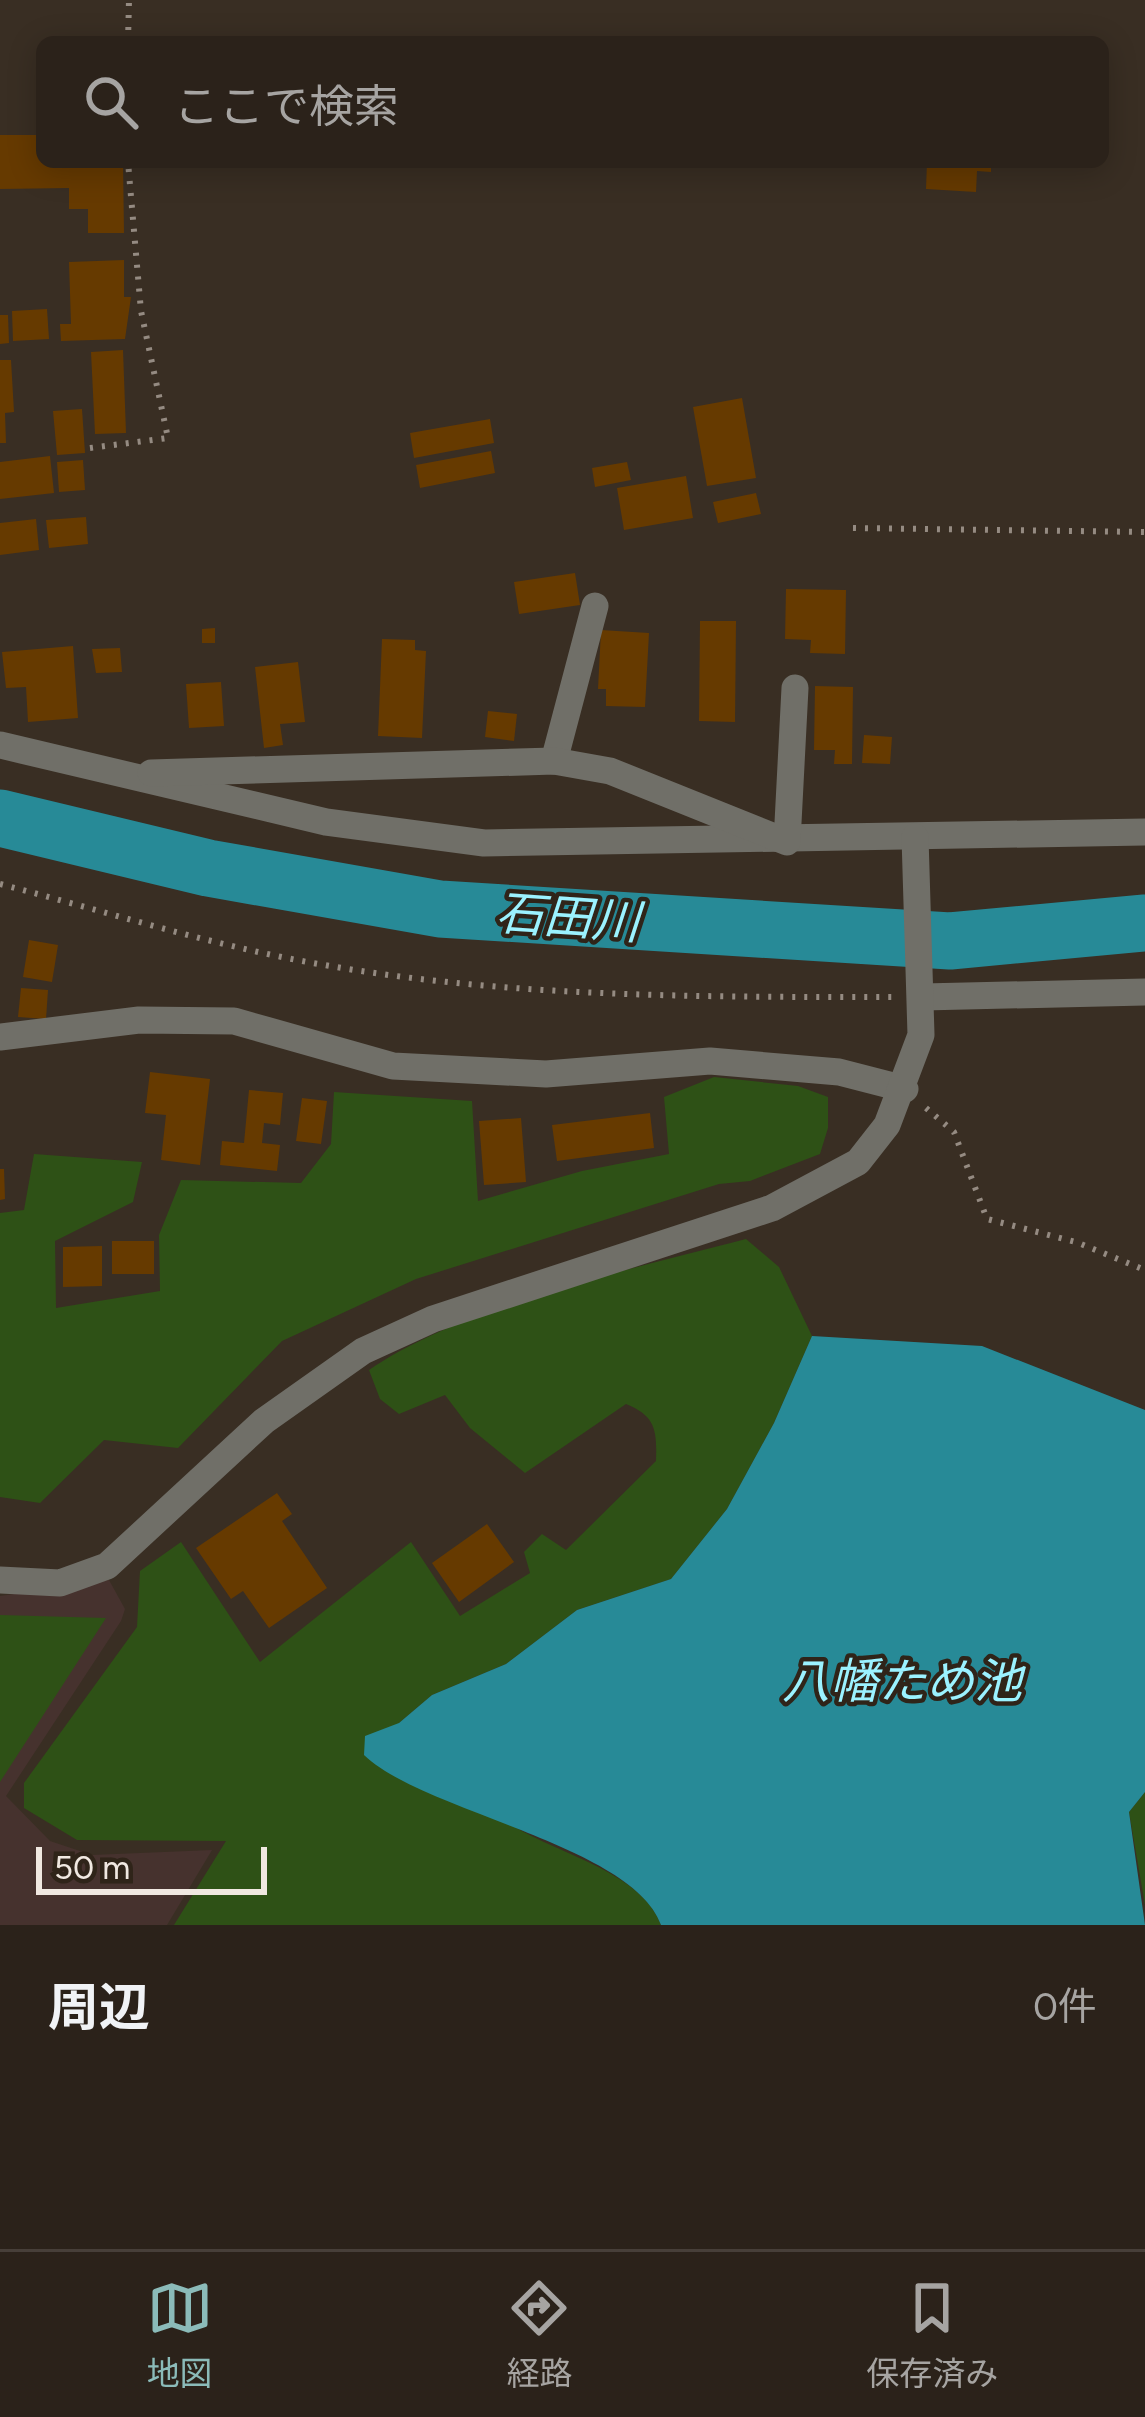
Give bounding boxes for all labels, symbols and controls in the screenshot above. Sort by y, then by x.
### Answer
search box [36,36,1109,168]
icon: search [78,69,144,135]
text: ここで検索 [174,79,399,133]
water label: 石田川 [494,883,647,951]
water label: 八幡ため池 [782,1652,1026,1710]
scale bar [36,1841,267,1894]
text: 50 m [54,1848,130,1887]
text: 周辺 [48,1977,150,2038]
text: 0件 [1033,1983,1097,2030]
tab: 地図 [147,2275,213,2395]
tab: 経路 [506,2275,572,2395]
tab: 保存済み [866,2275,998,2395]

